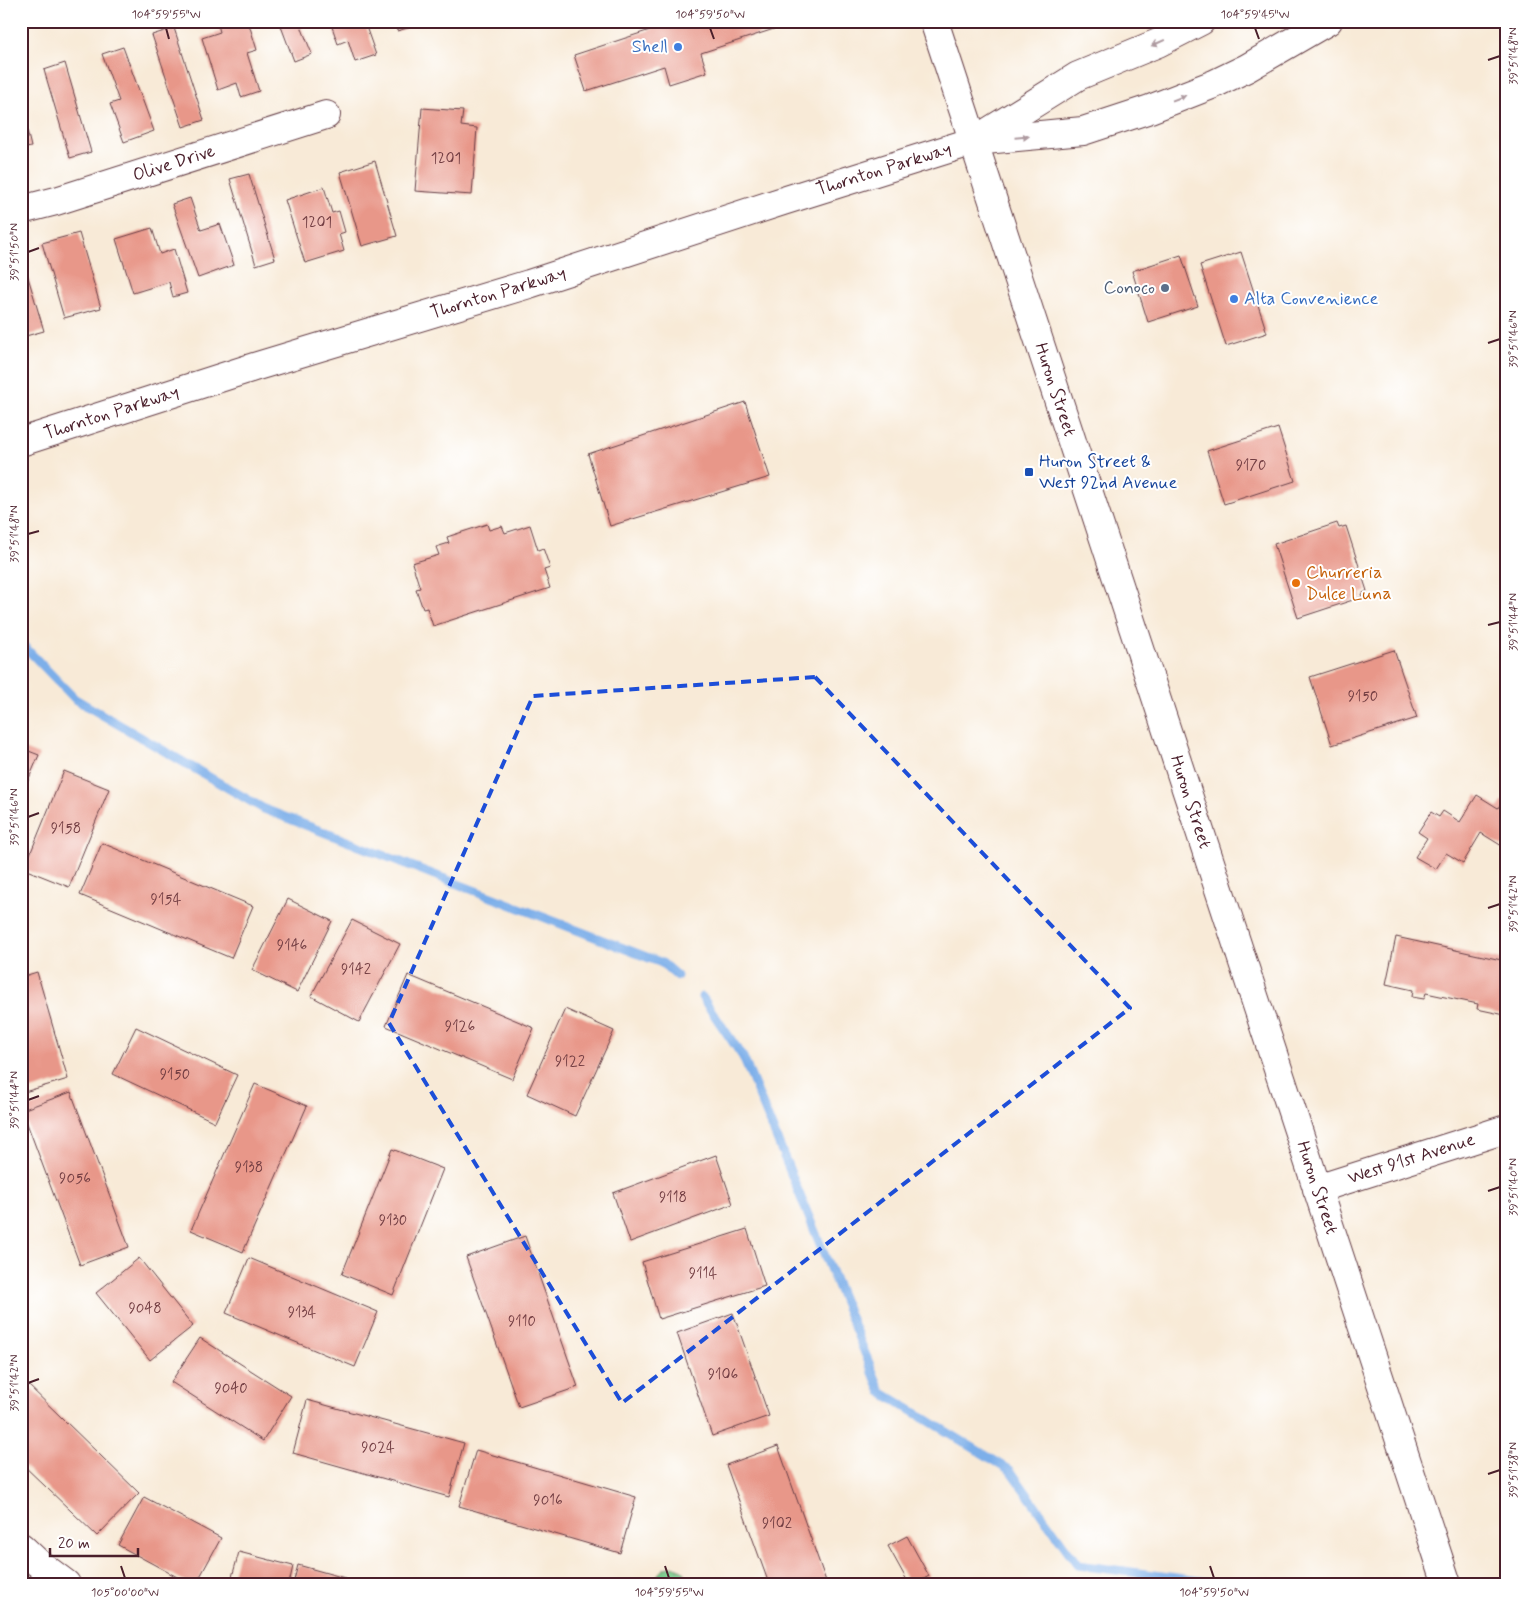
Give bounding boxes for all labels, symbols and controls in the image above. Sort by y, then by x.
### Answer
text: 104°59'55"W [131,7,201,23]
text: 104°59'50"W [675,7,745,23]
text: 104°59'45"W [1221,7,1290,23]
text: 39°51'48"N [1506,27,1522,85]
place label: Shell [632,35,668,59]
one-way arrow [1151,39,1165,47]
marker: Shell [672,41,684,53]
one-way arrow [1172,94,1187,102]
one-way arrow [1014,133,1030,141]
street label: Thornton Parkway [813,137,955,202]
street label: Olive Drive [130,139,218,188]
house number: 1201 [431,149,461,169]
house number: 1201 [302,213,332,233]
text: 39°51'50"N [7,223,23,281]
street label: Thornton Parkway [427,261,569,325]
place label: Conoco [1104,276,1155,300]
marker: Conoco [1159,282,1171,294]
place label: Alta Convenience [1244,287,1379,311]
marker: Alta Convenience [1228,293,1240,305]
text: 39°51'46"N [1506,310,1522,368]
street label: Huron Street [1028,340,1082,440]
street label: Thornton Parkway [41,380,182,446]
place label: Huron Street & West 92nd Avenue [1039,450,1177,495]
house number: 9170 [1236,456,1266,476]
marker: Huron Street & West 92nd Avenue [1023,466,1035,478]
text: 39°51'48"N [7,505,23,563]
place label: Churreria Dulce Luna [1306,561,1392,606]
marker: Churreria Dulce Luna [1290,577,1302,589]
text: 39°51'44"N [1506,593,1522,651]
house number: 9150 [1348,687,1378,707]
street label: Huron Street [1164,752,1217,852]
text: 39°51'46"N [7,788,23,846]
house number: 9158 [51,819,81,839]
text: 39°51'42"N [1506,875,1522,933]
house number: 9154 [151,890,182,910]
house number: 9146 [277,936,307,956]
house number: 9142 [341,960,371,980]
house number: 9126 [445,1017,476,1037]
house number: 9122 [555,1052,585,1072]
house number: 9150 [160,1065,190,1085]
text: 39°51'44"N [7,1071,23,1129]
street label: West 91st Avenue [1345,1128,1478,1190]
street label: Huron Street [1290,1138,1344,1238]
house number: 9138 [235,1158,263,1178]
text: 39°51'40"N [1506,1158,1522,1216]
house number: 9056 [59,1169,91,1189]
house number: 9118 [659,1188,687,1208]
house number: 9130 [379,1211,407,1231]
house number: 9114 [689,1264,717,1284]
house number: 9048 [128,1299,162,1319]
house number: 9134 [288,1303,317,1323]
house number: 9110 [508,1312,536,1332]
text: 39°51'42"N [7,1354,23,1412]
house number: 9106 [708,1365,739,1385]
house number: 9040 [214,1379,248,1399]
house number: 9024 [361,1438,395,1458]
text: 39°51'38"N [1506,1442,1522,1498]
house number: 9016 [533,1491,563,1511]
house number: 9102 [762,1514,792,1534]
scale bar [50,1525,138,1557]
text: 20 m [58,1534,90,1554]
text: 105°00'00"W [91,1585,159,1601]
text: 104°59'55"W [634,1585,704,1601]
text: 104°59'50"W [1179,1585,1249,1601]

